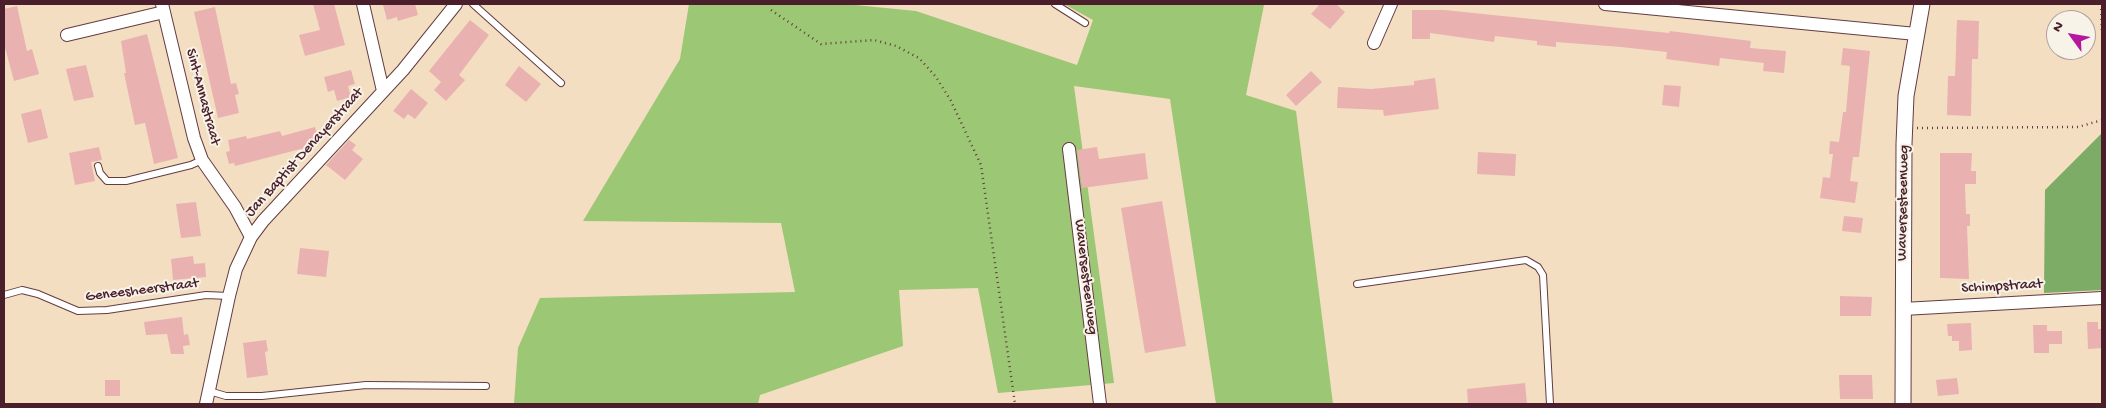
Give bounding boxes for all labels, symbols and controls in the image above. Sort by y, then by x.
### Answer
north arrow [2046,10,2096,60]
text: N [2049,19,2068,36]
street label: Sint-Annastraat [180,47,224,147]
street label: Jan Baptist Denayerstraat [242,85,368,221]
street label: Waversesteenweg [1894,145,1914,261]
street label: Waversesteenweg [1069,218,1101,336]
street label: Geneesheerstraat [84,275,200,307]
street label: Schimpstraat [1961,276,2043,298]

